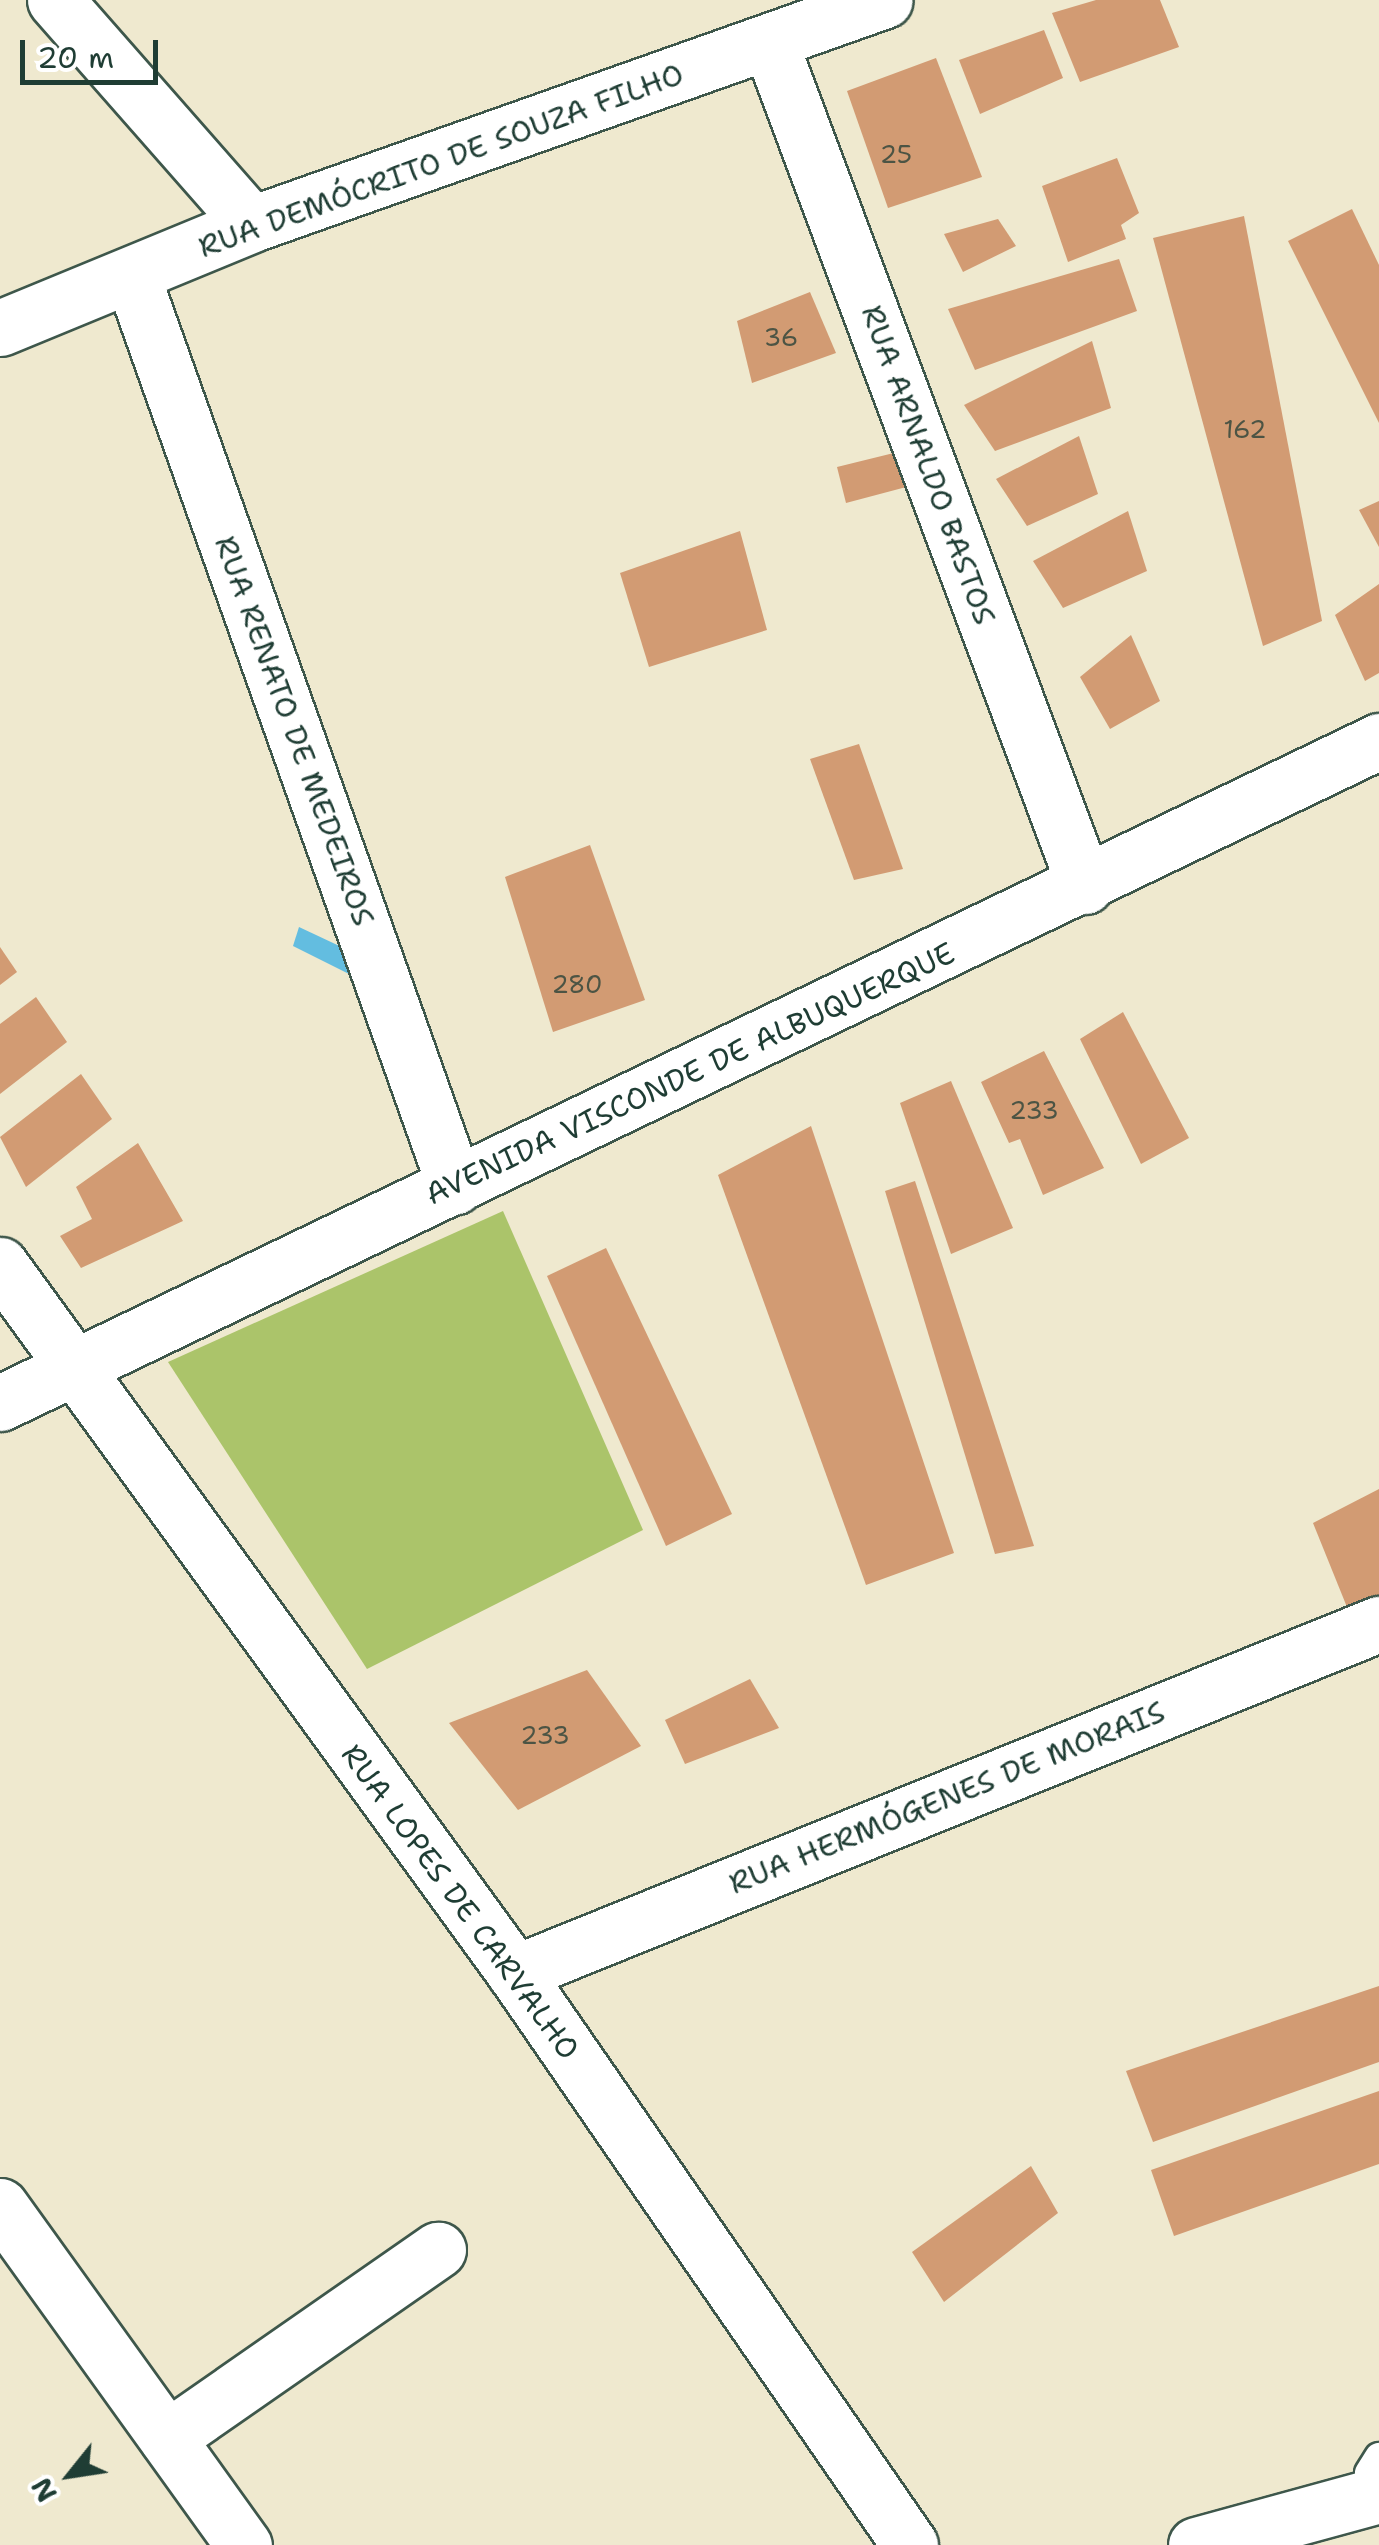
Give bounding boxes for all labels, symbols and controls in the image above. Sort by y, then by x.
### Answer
scale bar [25,20,162,82]
text: 20 m [37,37,114,78]
street label: RUA DEMÓCRITO DE SOUZA FILHO [194,56,688,266]
house number: 25 [880,139,912,169]
street label: RUA ARNALDO BASTOS [853,300,1003,630]
house number: 36 [764,322,798,352]
house number: 162 [1223,414,1267,444]
street label: RUA RENATO DE MEDEIROS [207,531,381,931]
street label: AVENIDA VISCONDE DE ALBUQUERQUE [420,935,960,1213]
house number: 280 [551,969,603,999]
house number: 233 [1009,1095,1059,1125]
street label: RUA HERMÓGENES DE MORAIS [724,1694,1170,1902]
house number: 233 [520,1720,570,1750]
street label: RUA LOPES DE CARVALHO [334,1737,586,2067]
north arrow [20,2425,120,2525]
text: N [22,2471,66,2509]

